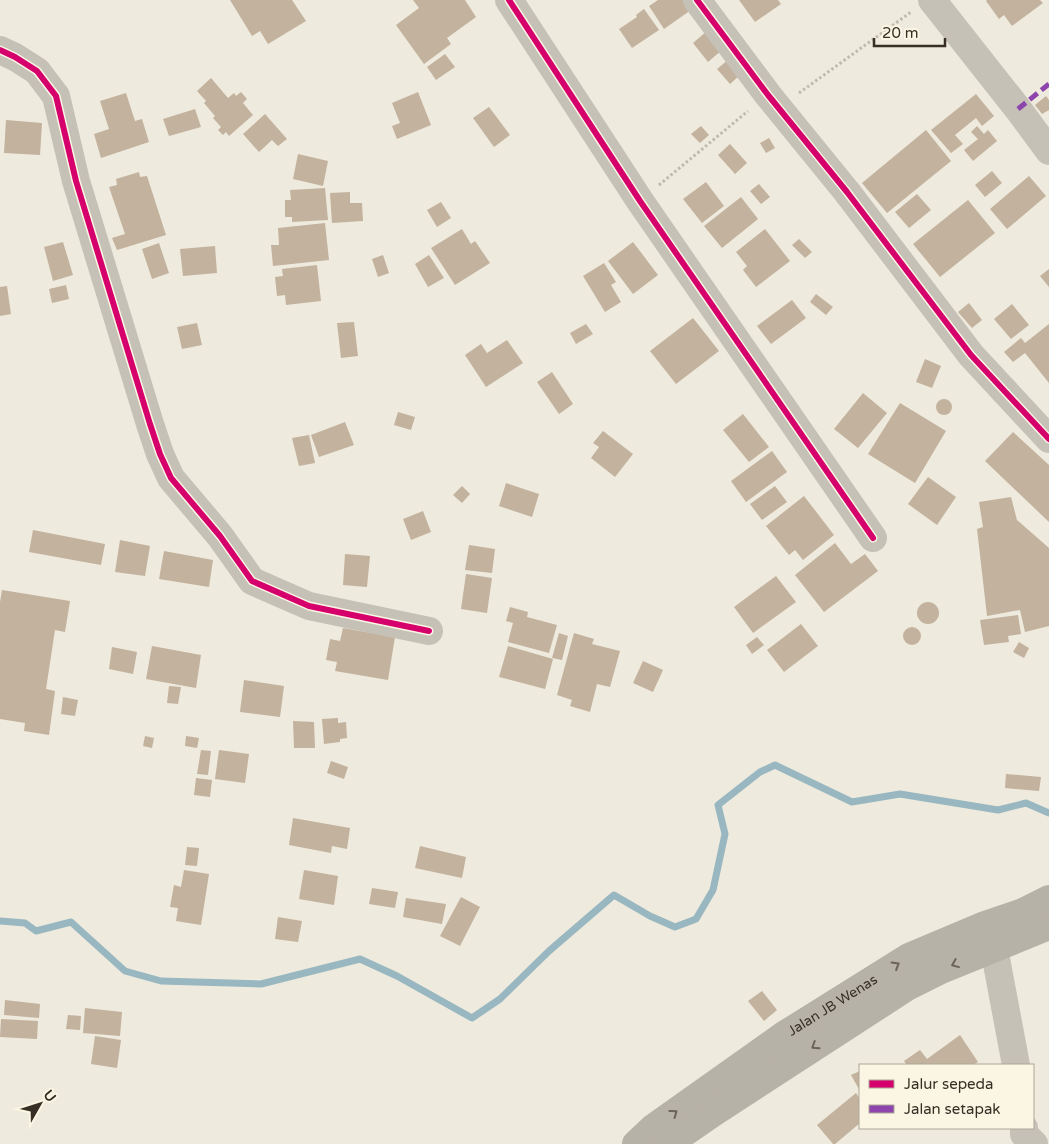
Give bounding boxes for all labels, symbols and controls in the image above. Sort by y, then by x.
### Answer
scale bar [874,15,945,47]
text: 20 m [882,24,919,42]
one-way arrow [951,958,960,968]
one-way arrow [891,962,900,971]
street label: Jalan JB Wenas [784,970,881,1039]
one-way arrow [812,1040,821,1050]
legend [859,1064,1034,1129]
text: Jalur sepeda [904,1075,993,1093]
north arrow [15,1079,65,1129]
text: U [40,1087,60,1106]
text: Jalan setapak [904,1100,1001,1118]
one-way arrow [668,1110,678,1119]

